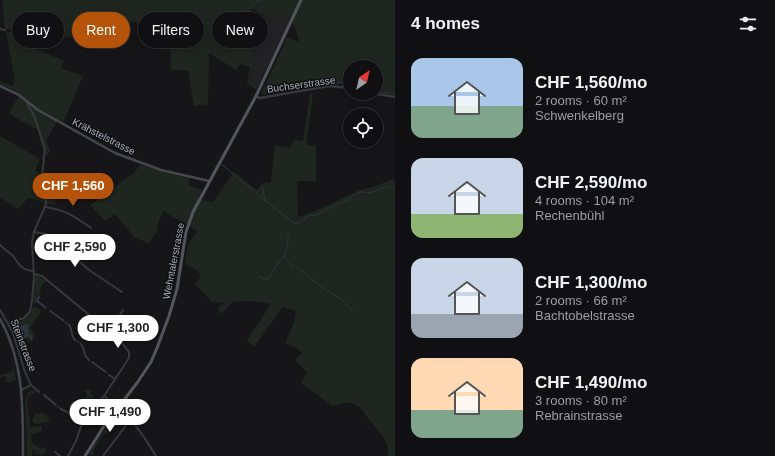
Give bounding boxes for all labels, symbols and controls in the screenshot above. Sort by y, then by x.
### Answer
chip: Buy [12,12,64,48]
chip: Rent [72,12,130,48]
chip: Filters [138,12,204,48]
chip: New [212,12,268,48]
icon: filters [737,13,759,35]
text: 4 homes [411,14,480,33]
north arrow [343,60,383,100]
map controls [343,60,383,148]
text: CHF 1,560/mo [535,73,647,92]
street label: Buchserstrasse [266,74,336,95]
icon: home [443,74,491,122]
text: 2 rooms · 60 m² [535,93,627,108]
button: locate [343,108,383,148]
text: Schwenkelberg [535,108,624,123]
street label: Krähstelstrasse [71,116,137,157]
pin: CHF 1,560 [27,173,119,207]
text: CHF 2,590/mo [535,173,647,192]
icon: home [443,174,491,222]
text: CHF 1,560 [42,178,104,193]
text: 4 rooms · 104 m² [535,193,634,208]
text: Rechenbühl [535,208,604,223]
street label: Wehntalerstrasse [161,222,186,300]
pin: CHF 2,590 [29,234,121,268]
text: CHF 2,590 [44,239,106,254]
text: CHF 1,300/mo [535,273,647,292]
icon: home [443,274,491,322]
text: 2 rooms · 66 m² [535,293,627,308]
text: Bachtobelstrasse [535,308,635,323]
pin: CHF 1,300 [72,315,164,349]
street label: Steinstrasse [9,318,39,373]
text: CHF 1,300 [87,320,149,335]
text: CHF 1,490/mo [535,373,647,392]
icon: home [443,374,491,422]
text: 3 rooms · 80 m² [535,393,627,408]
pin: CHF 1,490 [64,399,156,433]
text: CHF 1,490 [79,404,141,419]
text: Rebrainstrasse [535,408,622,423]

